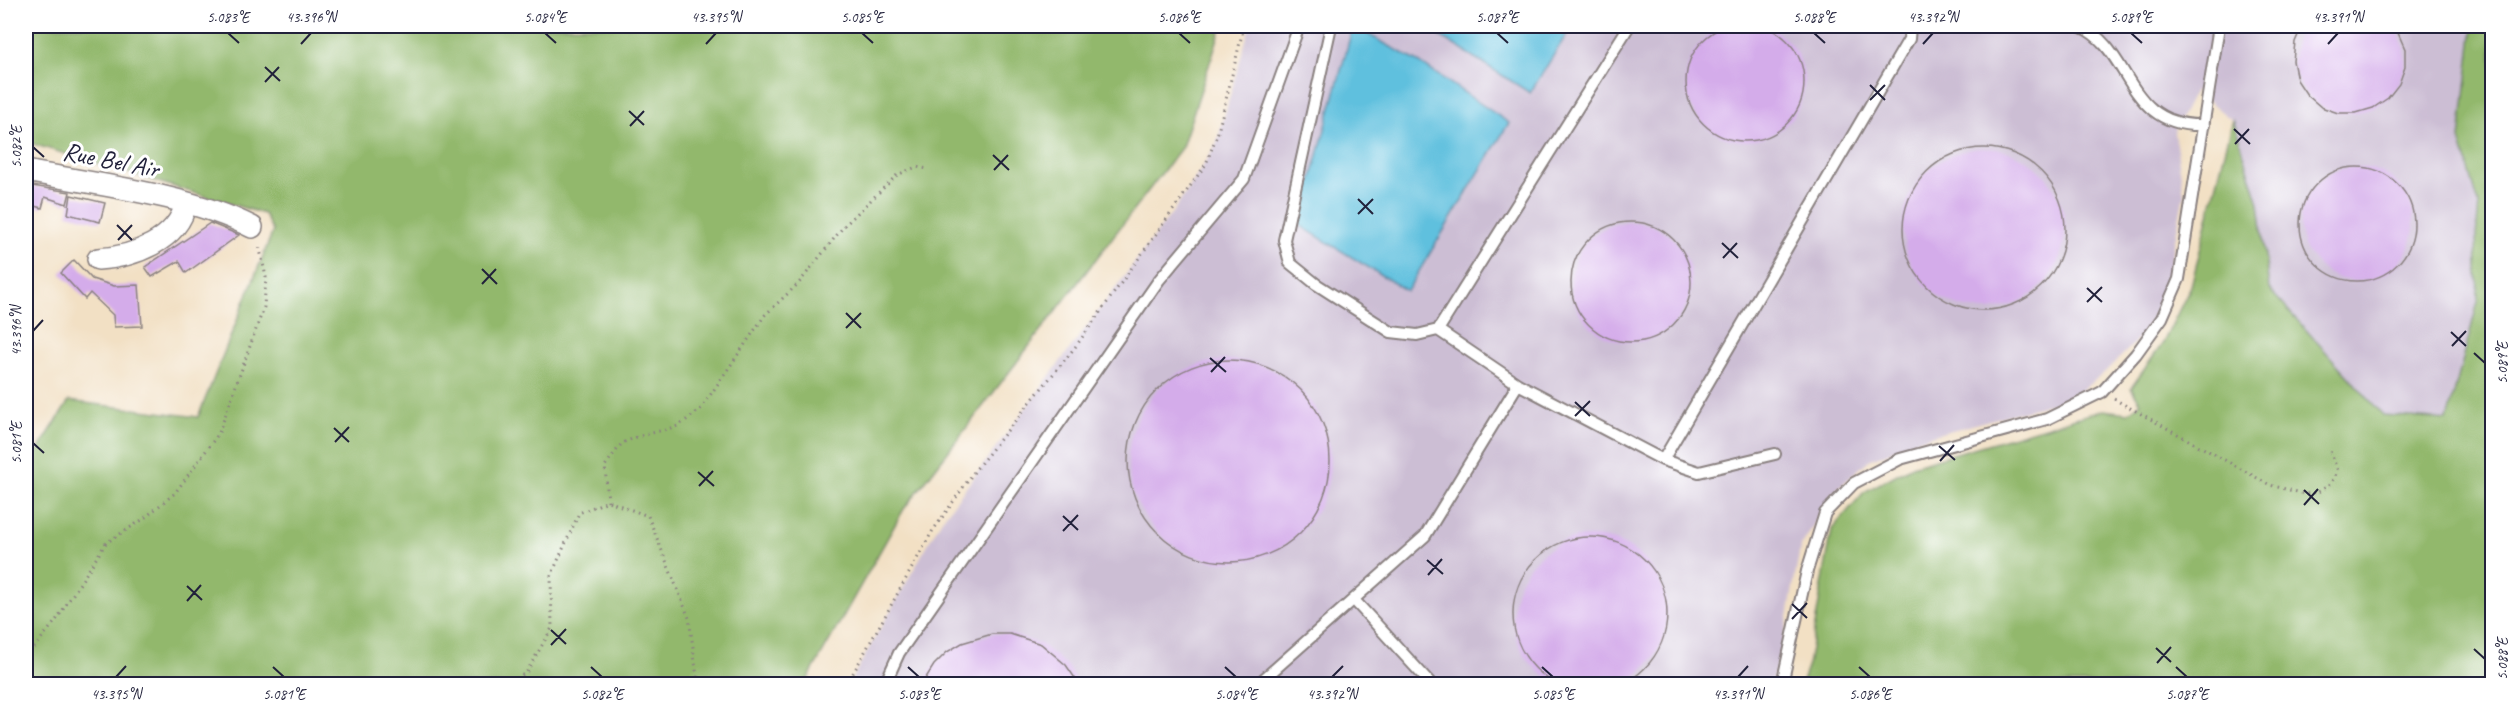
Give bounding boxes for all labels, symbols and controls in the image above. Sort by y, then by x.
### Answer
text: 5.083°E [207,8,251,27]
text: 43.396°N [286,8,339,27]
text: 5.084°E [524,8,568,27]
text: 43.395°N [691,8,744,27]
text: 5.085°E [841,8,885,27]
text: 5.086°E [1158,8,1202,27]
text: 5.087°E [1476,8,1520,27]
text: 5.088°E [1793,8,1837,27]
text: 43.392°N [1908,8,1961,27]
text: 5.089°E [2110,8,2154,27]
text: 43.391°N [2313,8,2366,27]
text: 5.082°E [7,124,26,168]
street label: Rue Bel Air [60,135,163,186]
text: 43.396°N [7,303,26,356]
text: 5.089°E [2493,340,2512,384]
text: 5.081°E [7,420,26,464]
text: 5.088°E [2493,636,2512,680]
text: 43.395°N [91,685,144,704]
text: 5.081°E [263,685,307,704]
text: 5.082°E [581,685,625,704]
text: 5.083°E [898,685,942,704]
text: 5.084°E [1215,685,1259,704]
text: 43.392°N [1307,685,1360,704]
text: 5.085°E [1532,685,1576,704]
text: 43.391°N [1713,685,1766,704]
text: 5.086°E [1849,685,1893,704]
text: 5.087°E [2166,685,2210,704]

